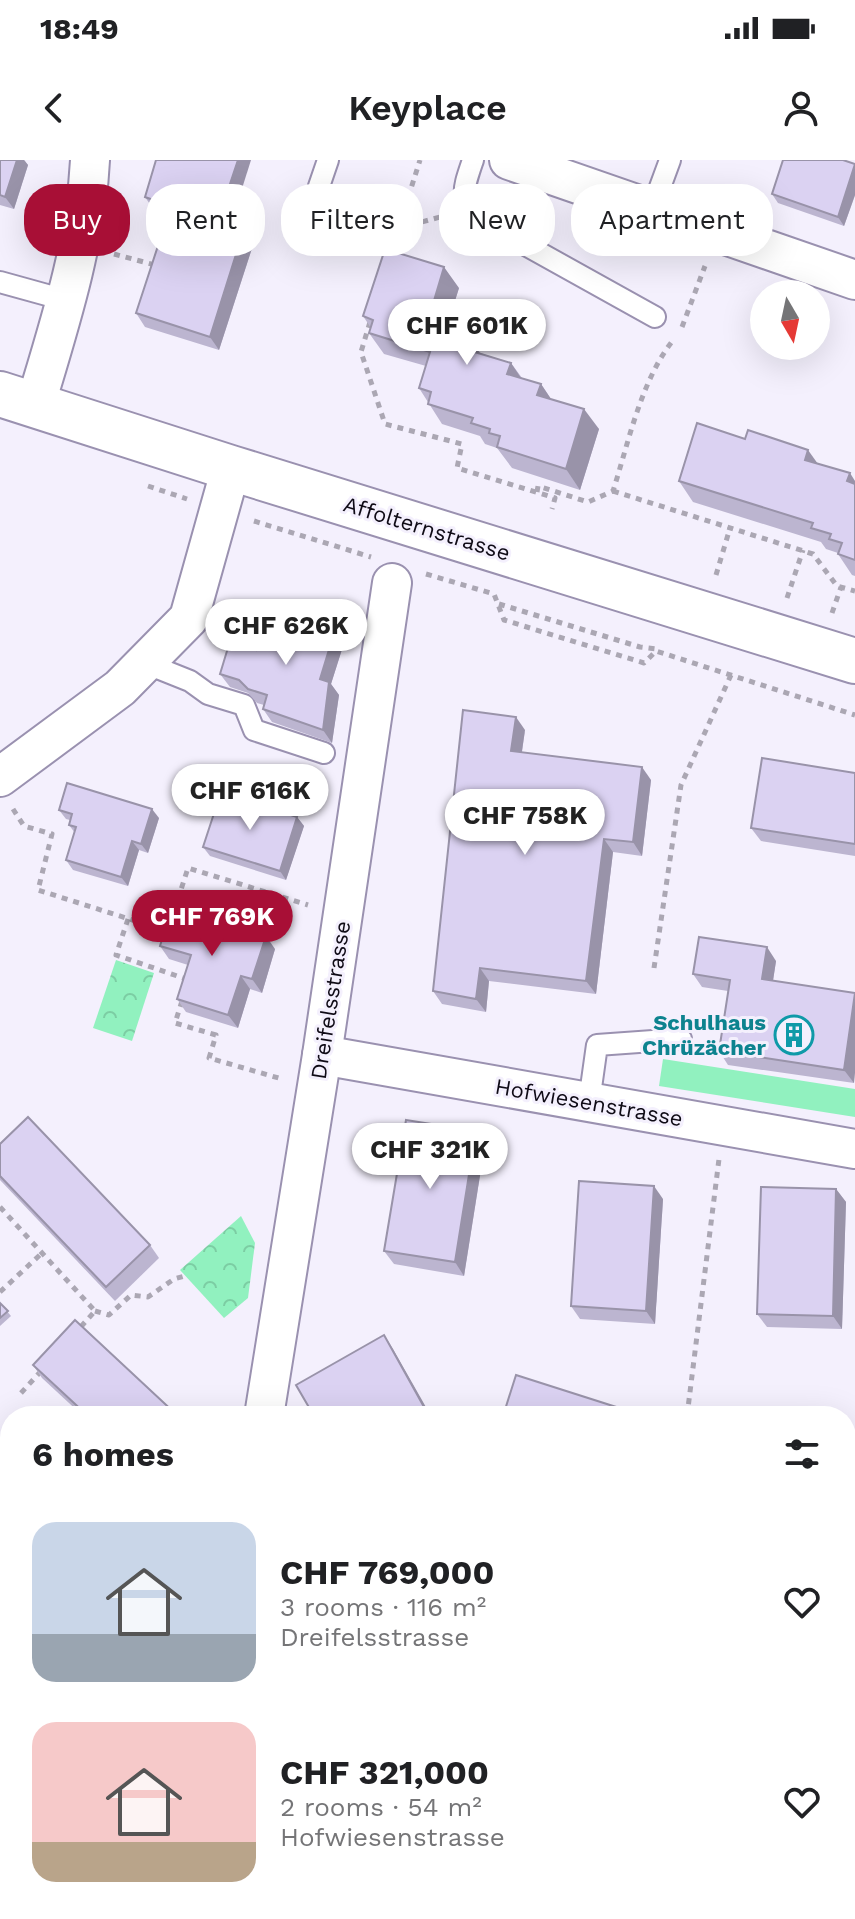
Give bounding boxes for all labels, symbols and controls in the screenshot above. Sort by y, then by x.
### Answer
text: 18:49 [40,11,119,46]
icon: back [32,86,76,130]
icon: person [779,86,823,130]
text: Keyplace [348,87,507,129]
chip: Buy [24,184,130,256]
chip: Rent [146,184,265,256]
chip: Filters [281,184,423,256]
chip: New [439,184,555,256]
chip: Apartment [571,184,773,256]
north arrow [750,280,830,360]
map controls [750,280,830,360]
pin: CHF 601K [384,299,550,367]
text: CHF 601K [406,310,528,340]
street label: Affolternstrasse [341,491,513,566]
pin: CHF 626K [203,599,369,667]
text: CHF 626K [223,610,349,640]
pin: CHF 616K [167,764,333,832]
text: CHF 616K [190,775,310,805]
pin: CHF 758K [442,789,608,857]
text: CHF 758K [463,800,587,830]
pin: CHF 769K [129,890,295,958]
text: CHF 769K [150,901,274,931]
street label: Dreifelsstrasse [306,919,355,1081]
place label: Schulhaus Chrüzächer [642,1010,767,1060]
building icon: Schulhaus Chrüzächer [773,1014,815,1056]
street label: Hofwiesenstrasse [493,1074,685,1131]
pin: CHF 321K [347,1123,513,1191]
text: CHF 321K [370,1134,490,1164]
icon: filters [780,1432,824,1476]
text: 6 homes [32,1434,174,1474]
text: CHF 769,000 [280,1552,494,1592]
icon: home [96,1554,192,1650]
icon: heart [780,1580,824,1624]
text: 3 rooms · 116 m² [280,1592,486,1622]
text: Dreifelsstrasse [280,1622,469,1652]
text: CHF 321,000 [280,1752,489,1792]
icon: home [96,1754,192,1850]
icon: heart [780,1780,824,1824]
text: 2 rooms · 54 m² [280,1792,482,1822]
text: Hofwiesenstrasse [280,1822,505,1852]

